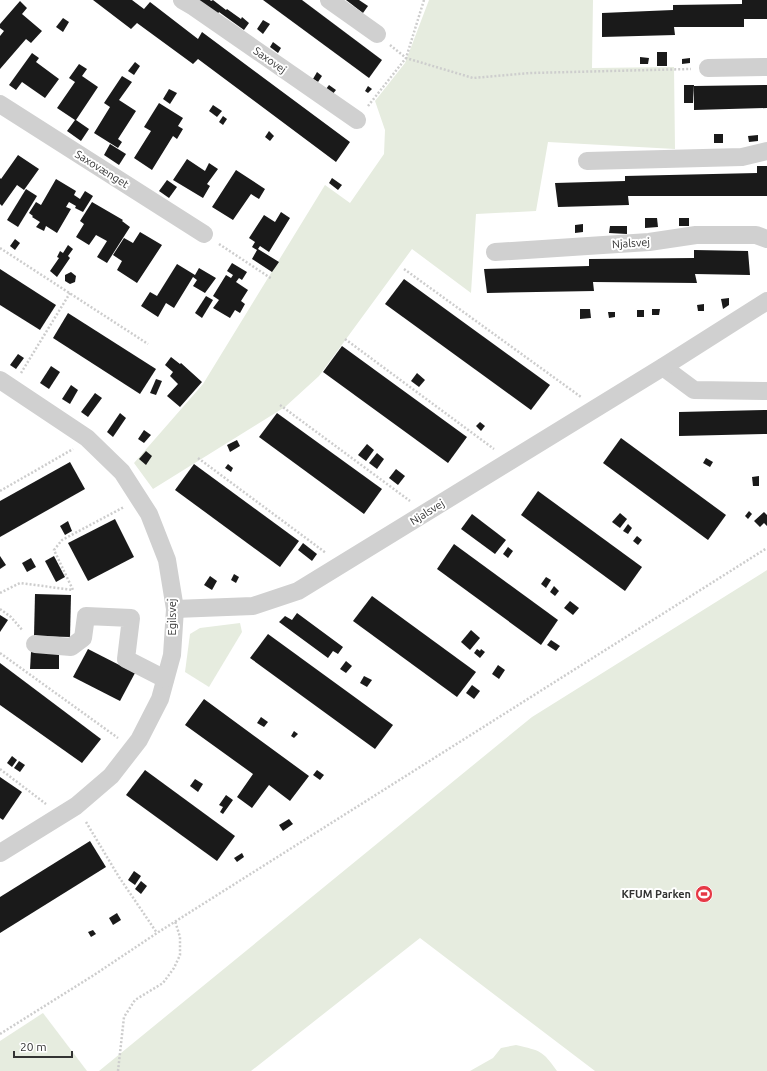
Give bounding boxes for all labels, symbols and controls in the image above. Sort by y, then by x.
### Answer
street label: Saxovej [251,44,289,76]
street label: Saxovænget [73,148,132,191]
street label: Njalsvej [612,236,650,250]
street label: Njalsvej [408,497,446,527]
street label: Egilsvej [166,599,178,635]
sports icon: KFUM Parken [694,884,714,904]
place label: KFUM Parken [622,888,691,900]
scale bar [14,1033,72,1059]
text: 20 m [20,1040,47,1053]

